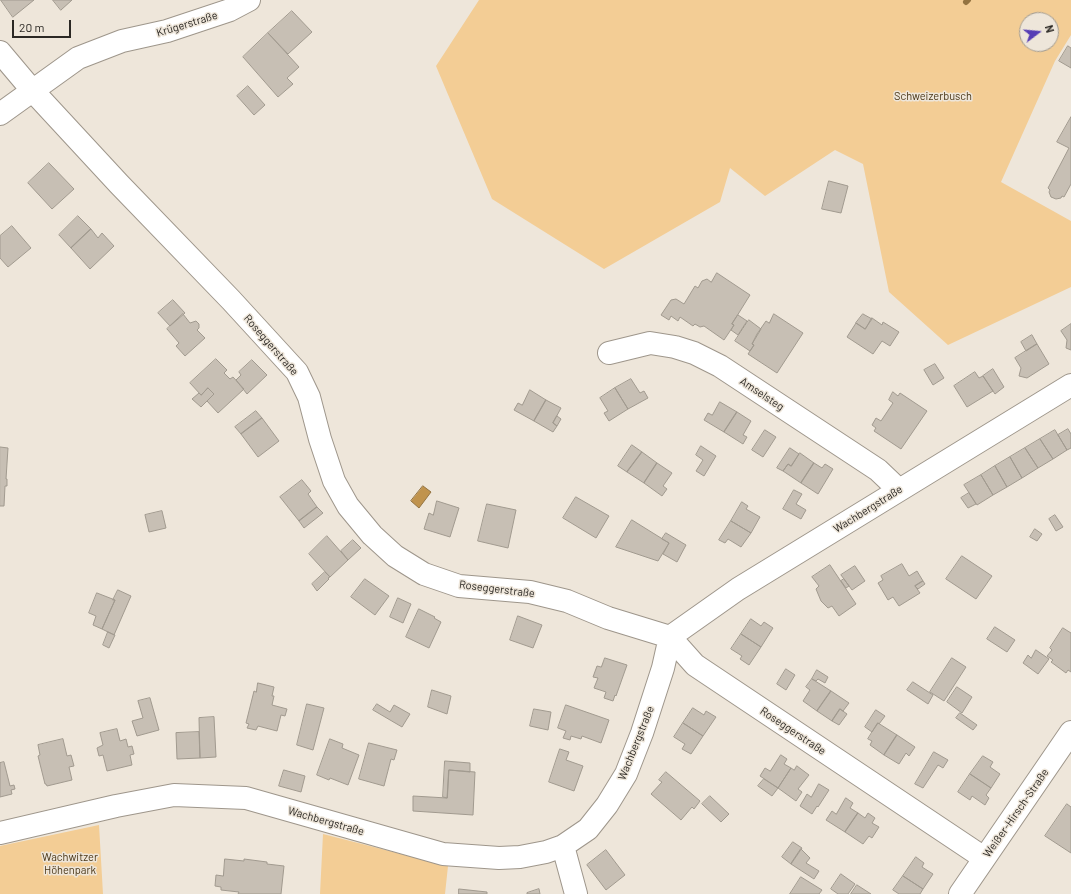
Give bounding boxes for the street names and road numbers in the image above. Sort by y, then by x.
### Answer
street label: Krügerstraße [155,8,219,40]
street label: Roseggerstraße [241,312,301,378]
street label: Amselsteg [737,374,787,414]
street label: Wachbergstraße [831,483,905,535]
street label: Roseggerstraße [458,578,536,600]
street label: Wachbergstraße [615,704,657,782]
street label: Roseggerstraße [758,704,828,758]
street label: Weißer-Hirsch-Straße [980,766,1052,860]
street label: Wachbergstraße [286,804,366,838]

